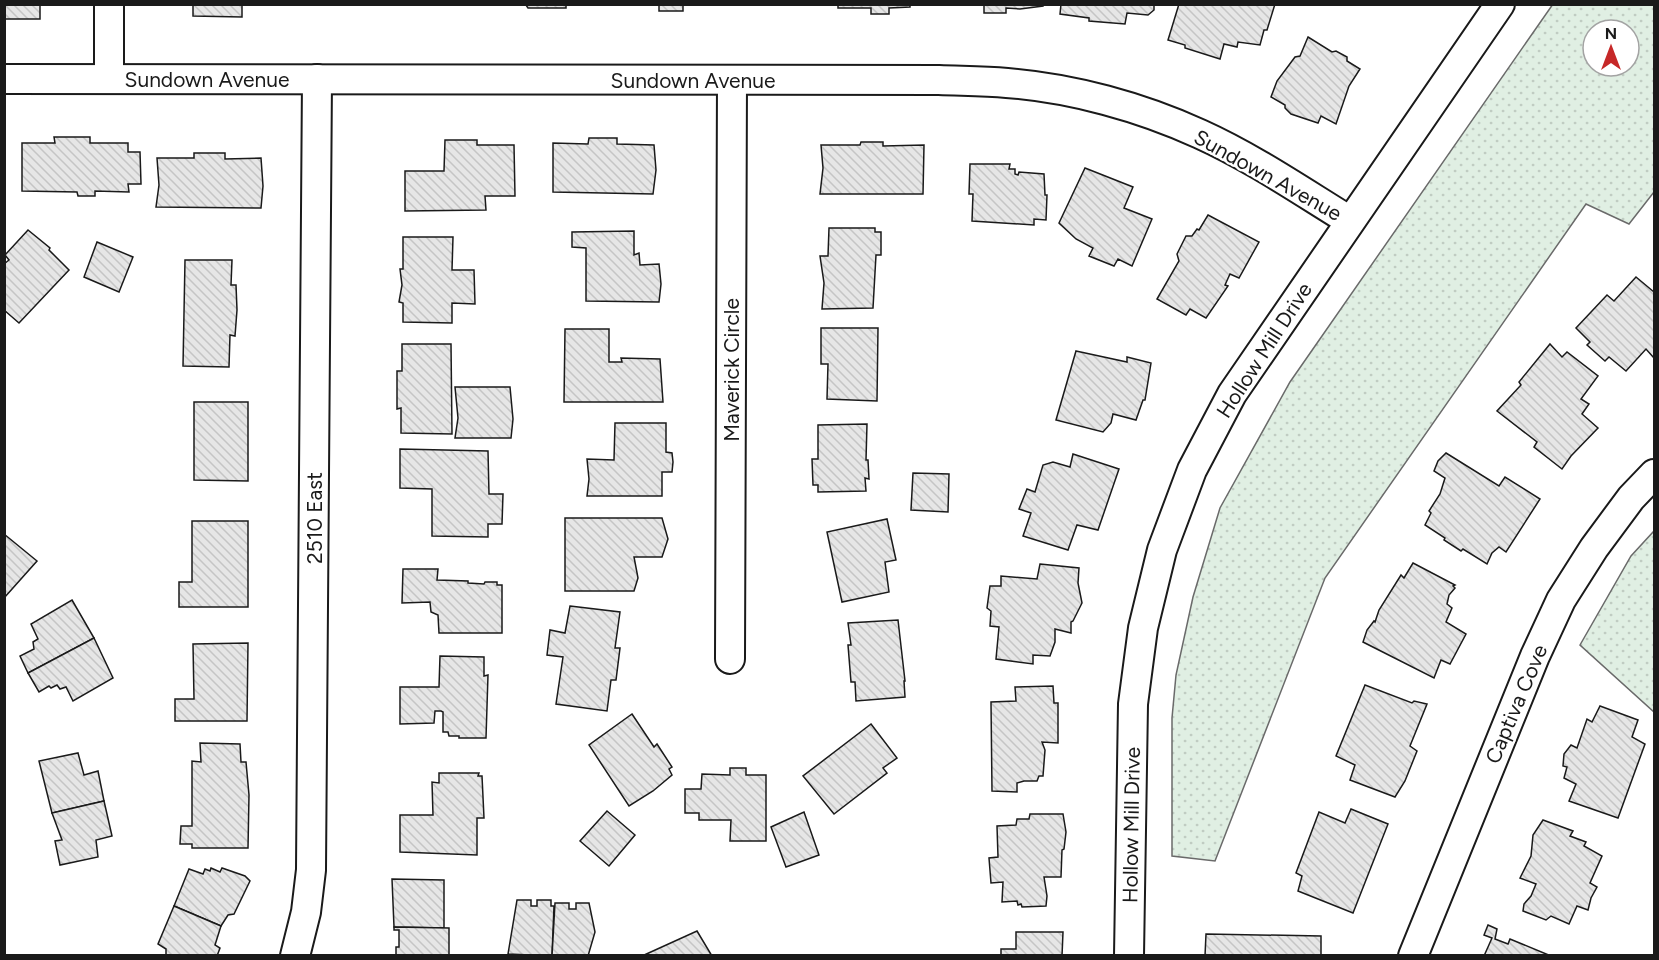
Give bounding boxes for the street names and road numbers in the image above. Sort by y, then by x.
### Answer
street label: Sundown Avenue [125,67,289,92]
street label: Sundown Avenue [611,68,775,93]
street label: Sundown Avenue [1190,124,1346,226]
street label: Hollow Mill Drive [1211,278,1317,422]
street label: Maverick Circle [719,298,744,442]
street label: 2510 East [302,472,327,564]
street label: Captiva Cove [1480,641,1552,767]
street label: Hollow Mill Drive [1117,747,1145,903]

